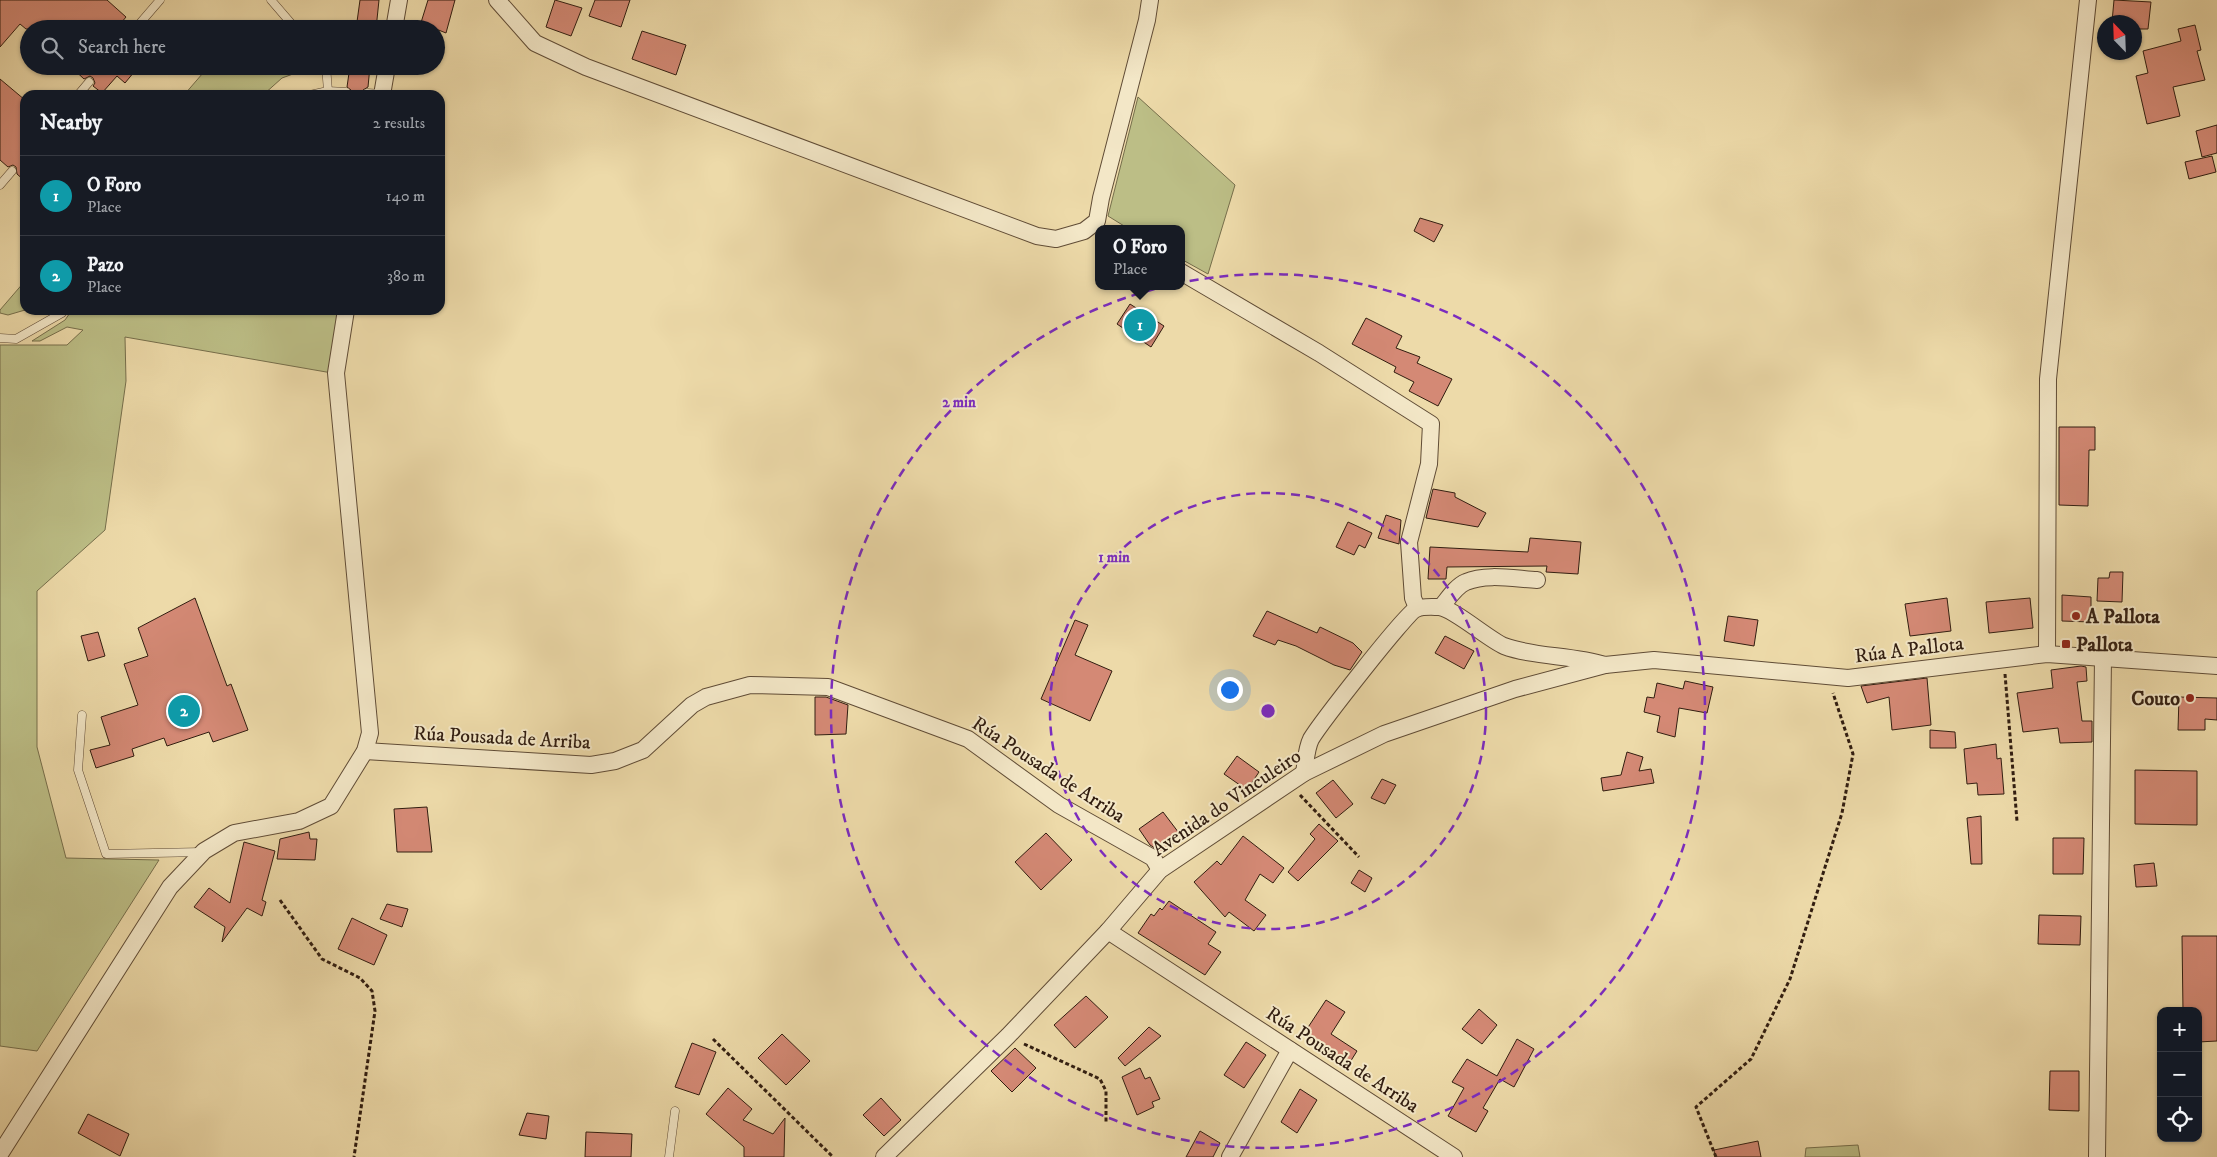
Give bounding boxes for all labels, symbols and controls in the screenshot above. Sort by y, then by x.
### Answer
north arrow [2097,15,2142,60]
search box [20,20,445,75]
icon: search [38,34,66,62]
text: Search here [78,36,166,59]
text: Nearby [40,110,102,136]
text: 2 results [373,113,425,133]
text: O Foro [87,174,141,197]
text: 1 [53,186,59,206]
text: 140 m [386,186,425,206]
text: Place [87,197,121,217]
popup [1095,225,1185,290]
text: O Foro [1113,236,1167,259]
text: Pazo [87,254,124,277]
text: Place [1113,259,1147,279]
text: 2 [52,266,60,286]
text: 380 m [387,266,425,286]
text: Place [87,277,121,297]
pin: 1 [1124,306,1156,344]
text: 2 min [942,393,976,412]
text: 1 min [1098,548,1130,567]
place label: A Pallota [2085,605,2160,630]
marker: A Pallota [2070,610,2082,622]
street label: Rúa A Pallota [1853,631,1966,670]
place label: Pallota [2076,633,2133,658]
marker: Pallota [2060,638,2072,650]
your location [1217,677,1243,703]
place label: Couto [2131,687,2180,712]
pin: 2 [168,692,200,730]
marker: Couto [2184,692,2196,704]
centre of rings [1259,702,1277,720]
street label: Rúa Pousada de Arriba [967,711,1130,829]
street label: Rúa Pousada de Arriba [413,721,592,756]
street label: Avenida do Vinculeiro [1147,744,1306,862]
street label: Rúa Pousada de Arriba [1261,1001,1424,1119]
map controls [2157,1007,2202,1142]
button: + [2157,1007,2202,1052]
button: − [2157,1052,2202,1097]
button: locate [2157,1097,2202,1142]

